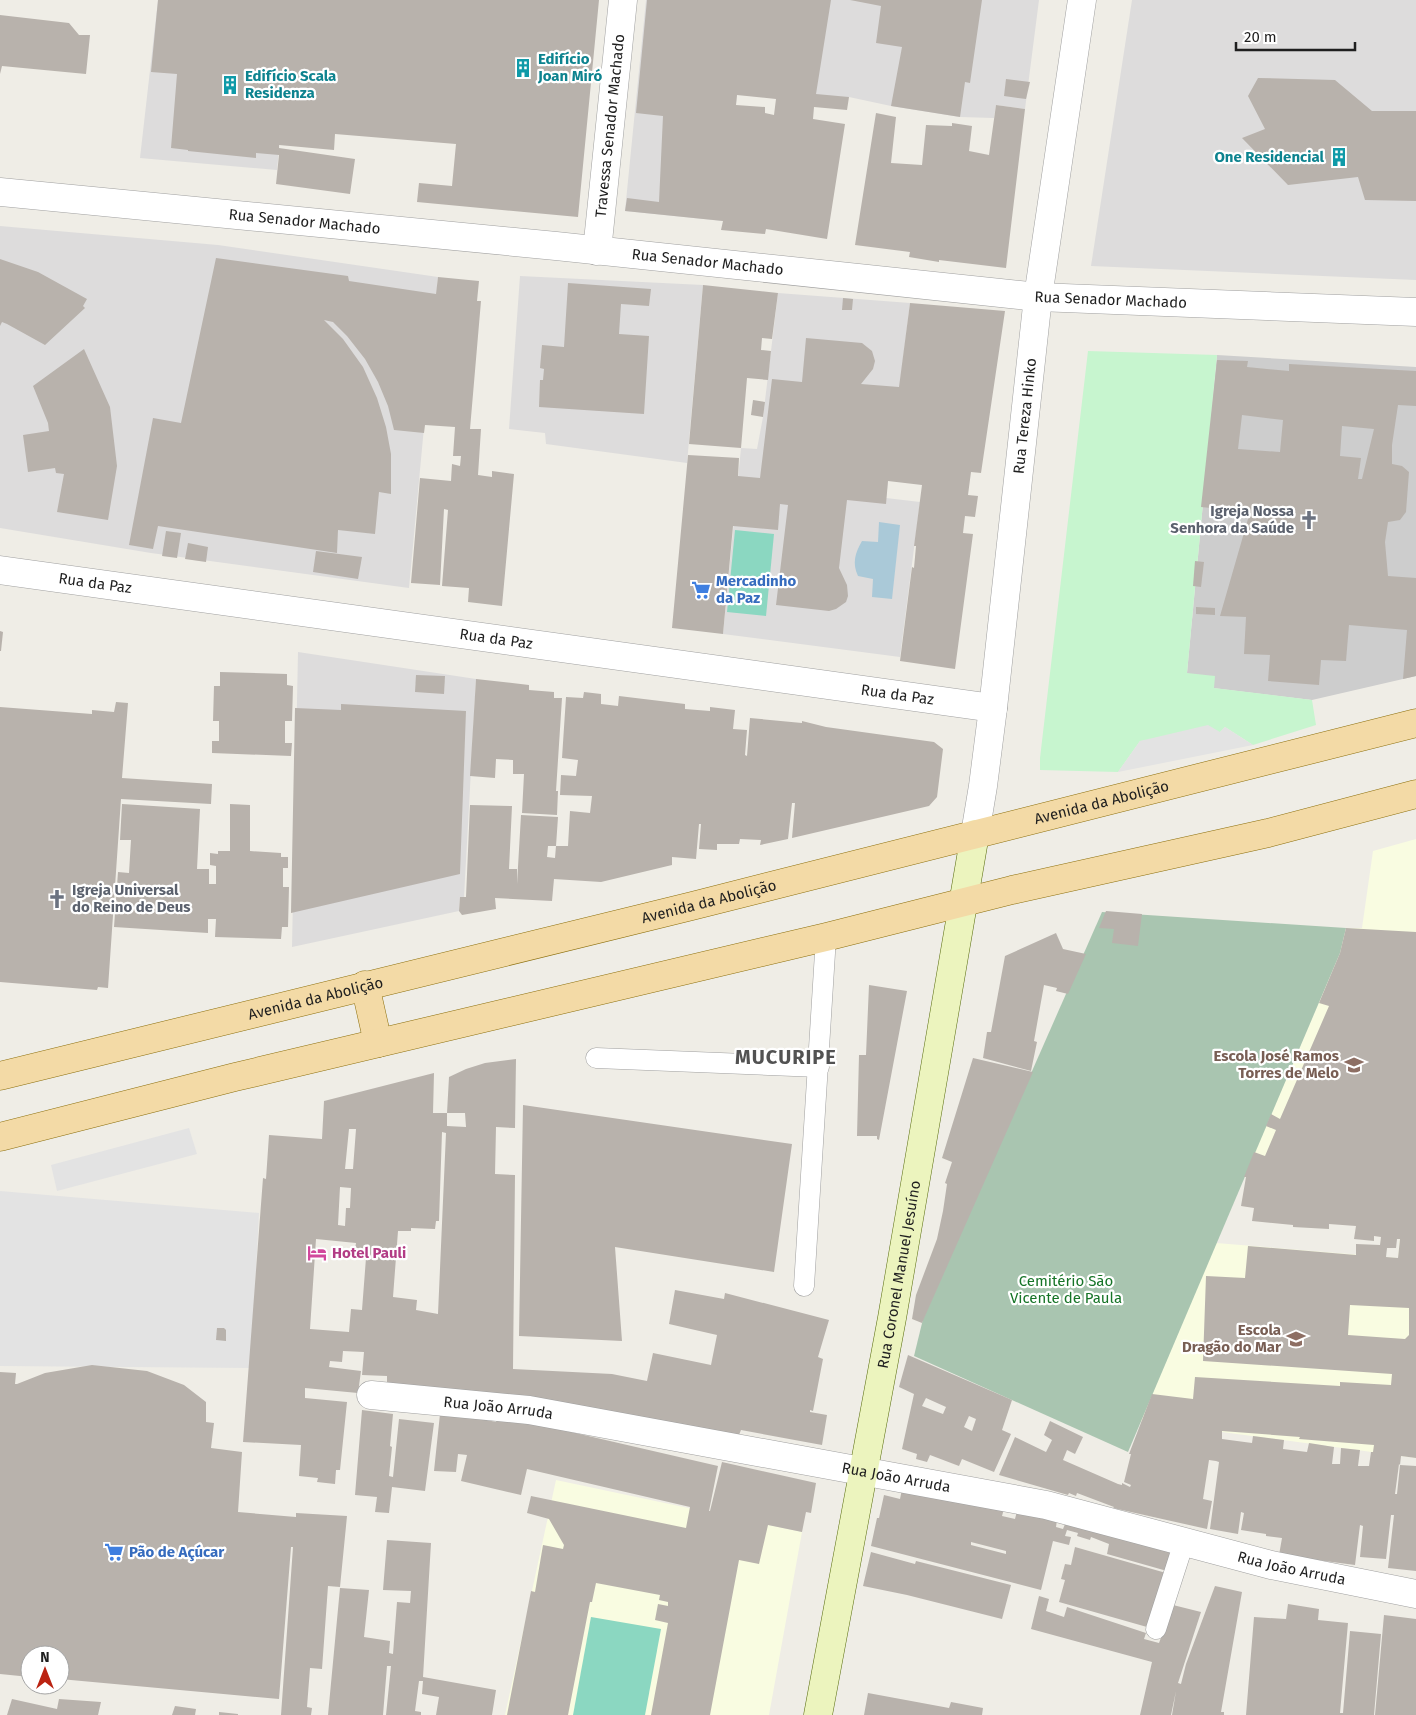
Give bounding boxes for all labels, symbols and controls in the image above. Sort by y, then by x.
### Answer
scale bar [1236,20,1355,52]
text: 20 m [1244,28,1277,46]
street label: Travessa Senador Machado [592,33,628,218]
place label: Edifício Joan Miró [537,50,602,85]
building icon: Edifício Joan Miró [512,57,534,79]
place label: Edifício Scala Residenza [245,67,336,102]
building icon: Edifício Scala Residenza [219,74,241,96]
building icon: One Residencial [1328,146,1350,168]
place label: One Residencial [1214,148,1325,166]
street label: Rua Senador Machado [228,205,381,238]
street label: Rua Senador Machado [631,245,784,279]
street label: Rua Senador Machado [1034,288,1187,312]
street label: Rua Tereza Hinko [1010,357,1040,475]
place label: Igreja Nossa Senhora da Saúde [1170,502,1294,537]
church icon: Igreja Nossa Senhora da Saúde [1298,509,1320,531]
street label: Rua da Paz [57,569,133,597]
place label: Mercadinho da Paz [716,572,796,607]
supermarket icon: Mercadinho da Paz [690,579,712,601]
street label: Rua da Paz [458,625,534,653]
street label: Rua da Paz [860,681,936,709]
street label: Avenida da Abolição [1032,777,1171,828]
street label: Avenida da Abolição [640,876,778,927]
place label: Igreja Universal do Reino de Deus [72,881,191,916]
church icon: Igreja Universal do Reino de Deus [46,888,68,910]
street label: Avenida da Abolição [246,973,385,1024]
district label: MUCURIPE [735,1045,837,1069]
place label: Escola José Ramos Torres de Melo [1214,1047,1339,1082]
school or university icon: Escola José Ramos Torres de Melo [1343,1054,1365,1076]
street label: Rua Coronel Manuel Jesuíno [874,1179,924,1370]
hotel icon: Hotel Pauli [306,1242,328,1264]
place label: Hotel Pauli [332,1244,406,1262]
park label: Cemitério São Vicente de Paula [1010,1272,1122,1307]
place label: Escola Dragão do Mar [1182,1321,1282,1356]
school or university icon: Escola Dragão do Mar [1285,1328,1307,1350]
street label: Rua João Arruda [443,1393,555,1423]
street label: Rua João Arruda [840,1459,952,1496]
supermarket icon: Pão de Açúcar [103,1541,125,1563]
place label: Pão de Açúcar [129,1543,225,1562]
street label: Rua João Arruda [1236,1547,1347,1589]
north arrow [20,1645,70,1695]
text: N [40,1649,50,1666]

